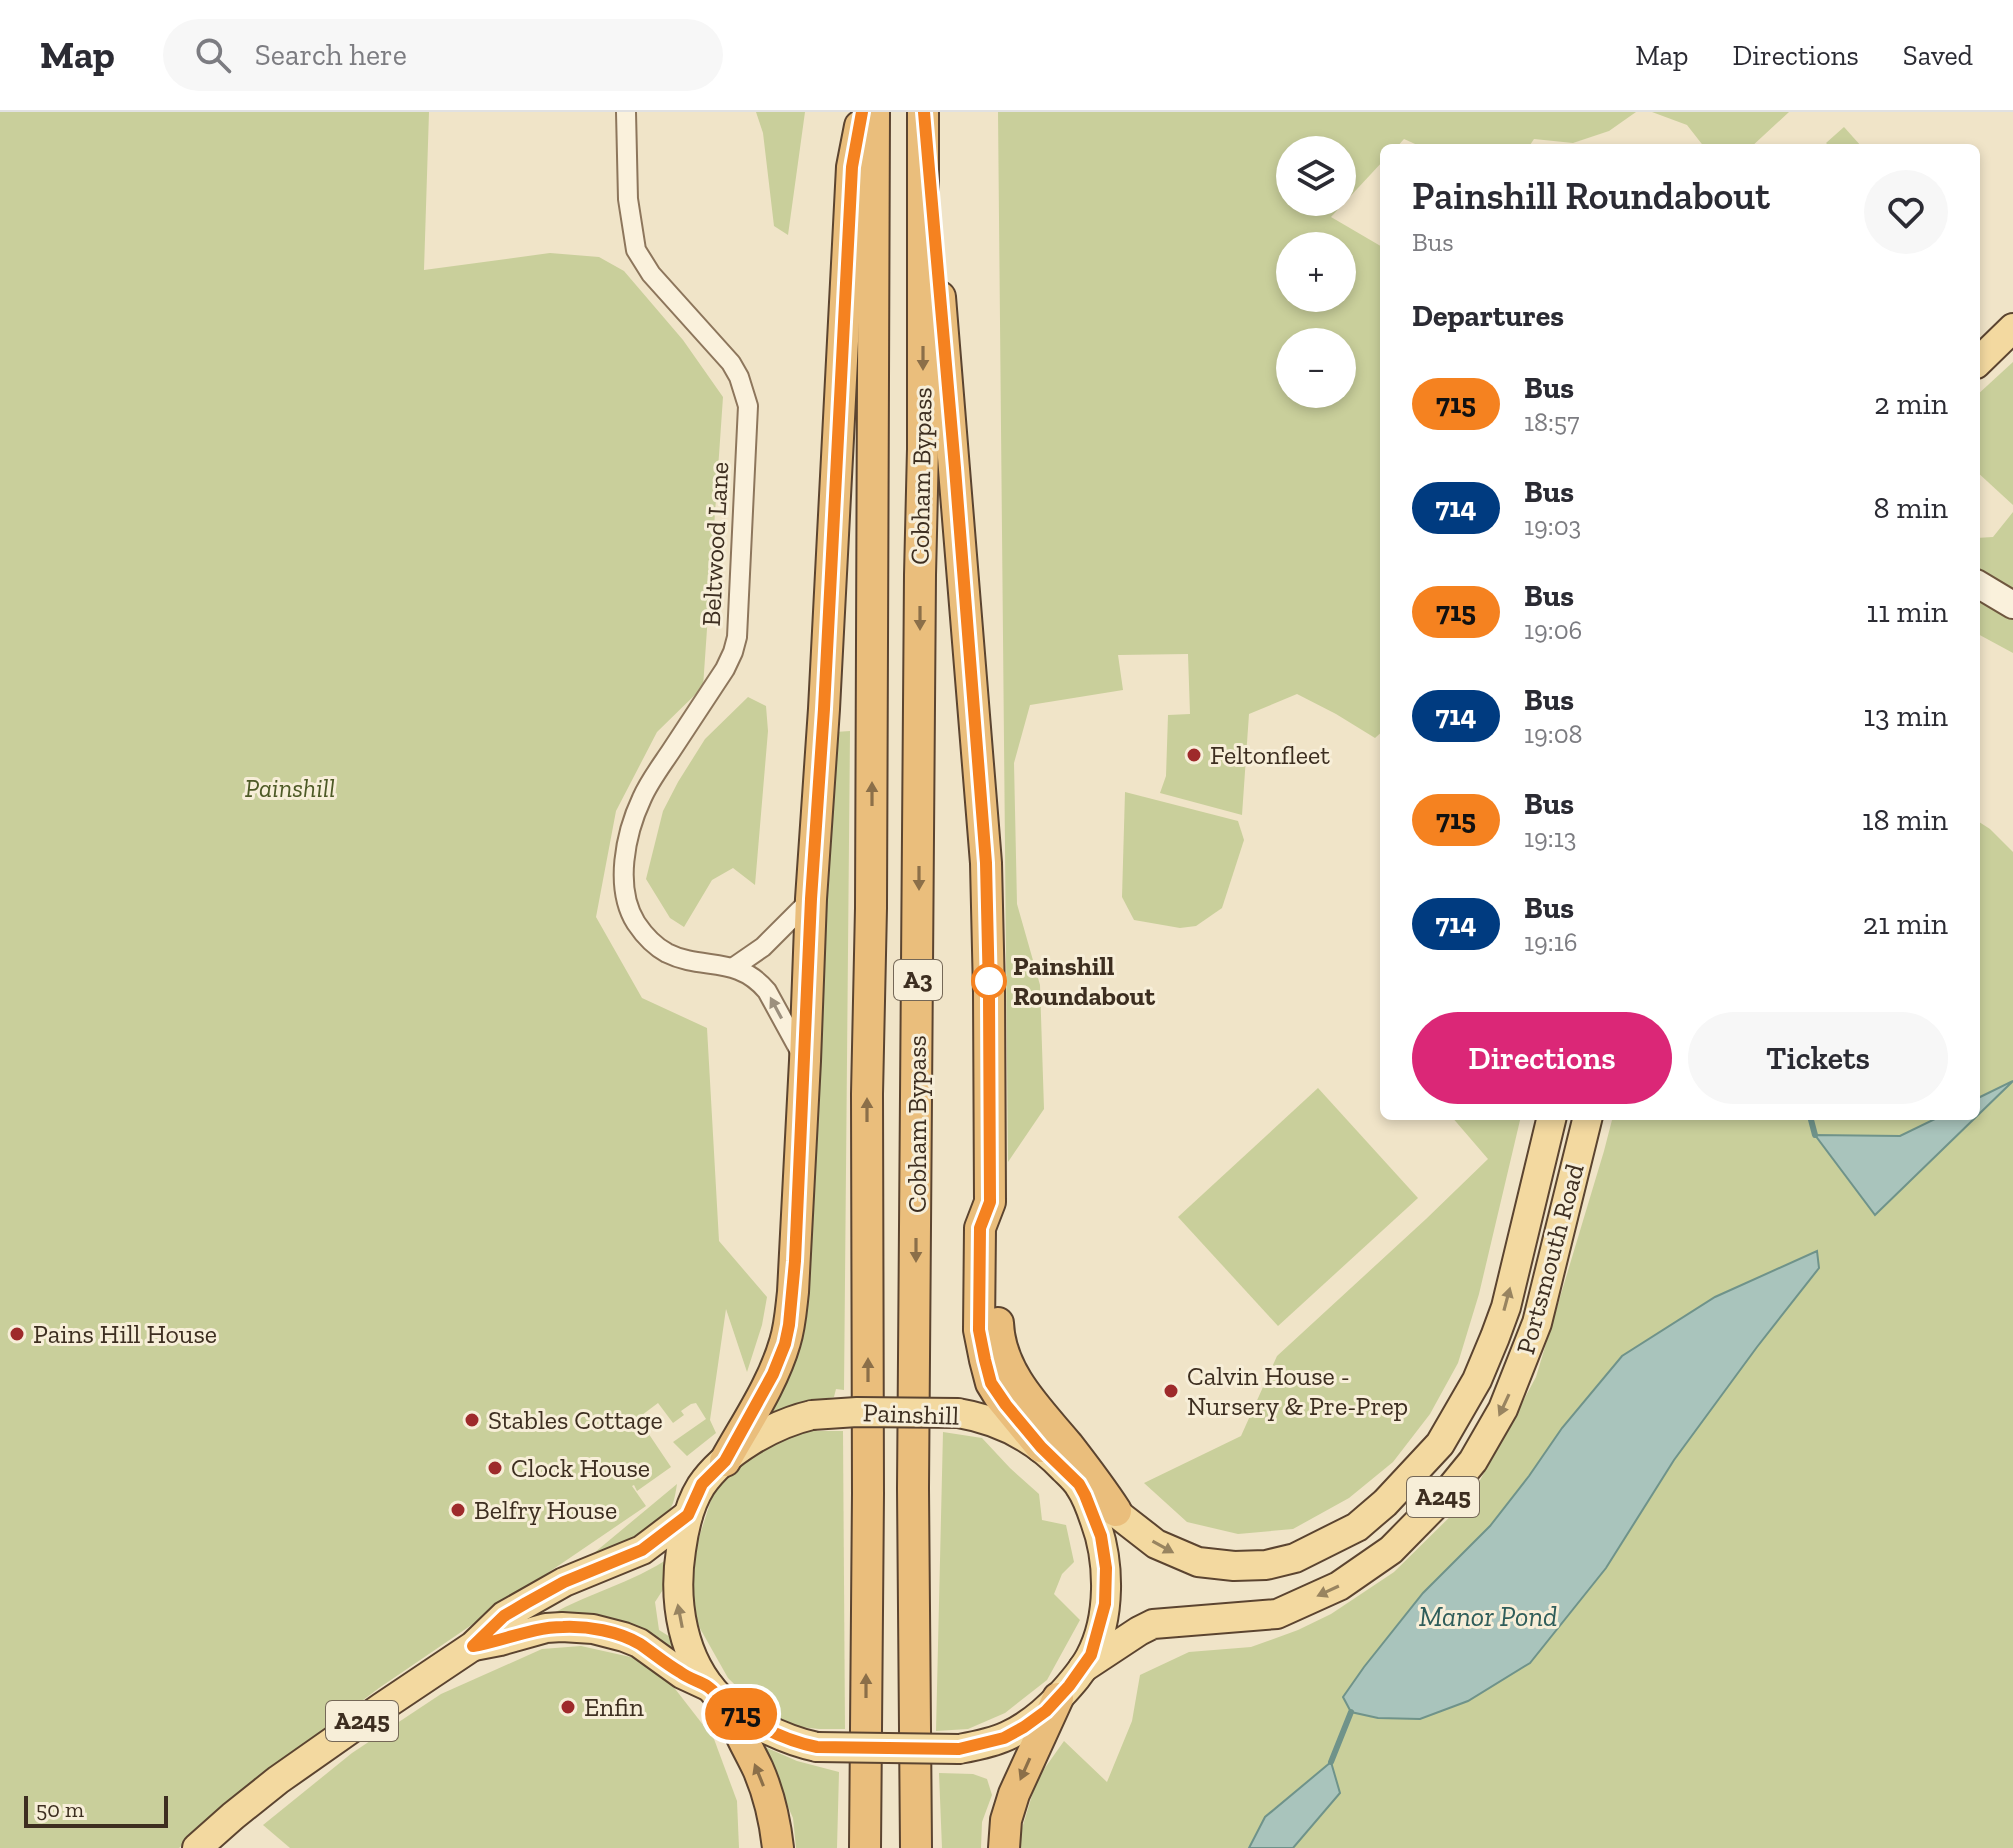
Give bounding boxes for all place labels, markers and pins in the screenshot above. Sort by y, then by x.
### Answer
place label: Feltonfleet [1210,739,1330,771]
marker: Feltonfleet [1185,746,1203,764]
place label: Painshill Roundabout [1013,950,1156,1012]
marker: Painshill Roundabout [972,964,1006,998]
place label: Pains Hill House [33,1318,217,1350]
marker: Pains Hill House [8,1325,26,1343]
place label: Calvin House - Nursery & Pre-Prep [1187,1360,1408,1422]
marker: Calvin House - Nursery & Pre-Prep [1162,1382,1180,1400]
place label: Stables Cottage [488,1404,663,1436]
marker: Stables Cottage [463,1411,481,1429]
place label: Clock House [511,1452,650,1484]
marker: Clock House [486,1459,504,1477]
place label: Belfry House [474,1494,617,1526]
marker: Belfry House [449,1501,467,1519]
place label: Enfin [584,1691,644,1723]
marker: Enfin [559,1698,577,1716]

